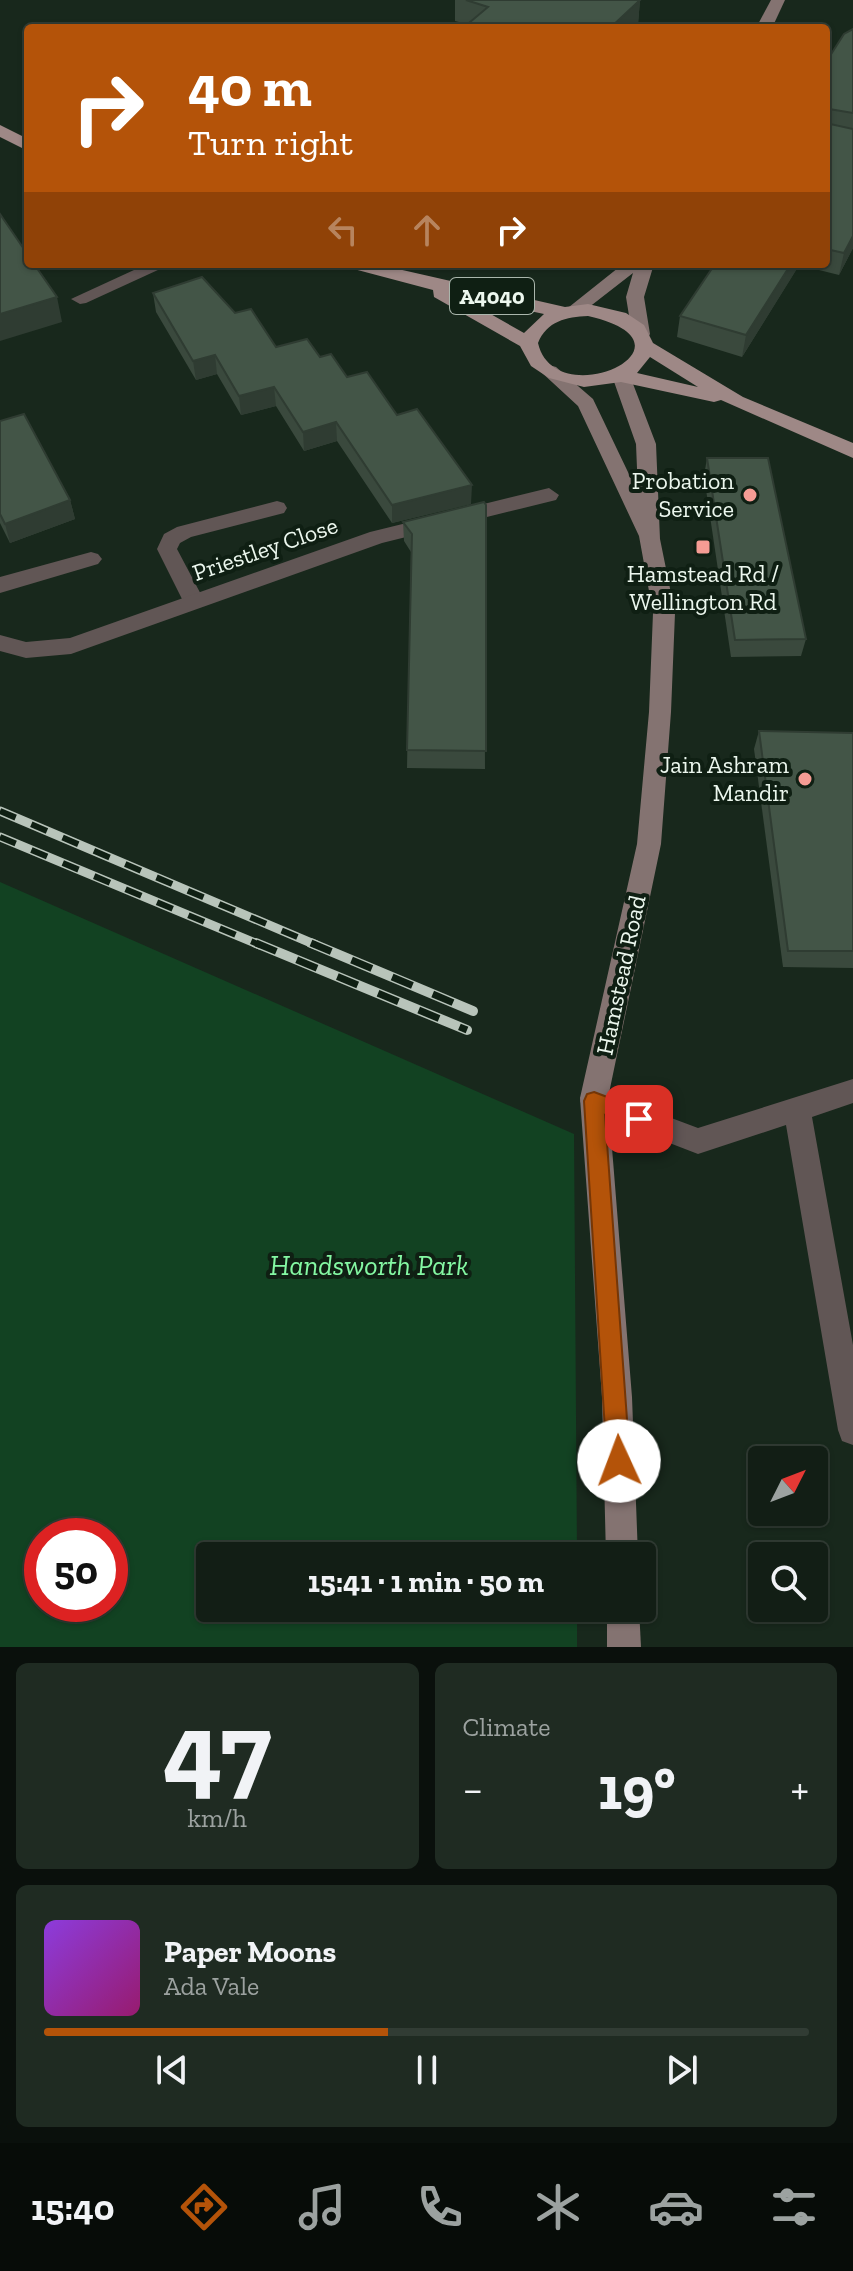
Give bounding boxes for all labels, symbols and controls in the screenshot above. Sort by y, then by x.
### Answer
text: 40 m [188,53,312,120]
icon: right [56,56,160,160]
text: Turn right [188,121,353,164]
icon: left [321,208,365,252]
icon: ahead [405,208,449,252]
icon: right [489,208,533,252]
road number: A4040 [450,278,534,314]
place label: Probation Service [632,466,734,523]
marker: Probation Service [741,486,759,504]
street label: Priestley Close [188,510,341,587]
marker: Hamstead Rd / Wellington Rd [694,538,712,556]
place label: Hamstead Rd / Wellington Rd [627,559,779,616]
place label: Jain Ashram Mandir [660,750,789,807]
marker: Jain Ashram Mandir [796,770,814,788]
street label: Hamstead Road [589,892,652,1057]
pin [605,1085,673,1153]
icon: arrive [617,1097,661,1141]
park label: Handsworth Park [270,1249,468,1282]
position arrow [577,1419,661,1503]
north arrow [748,1446,828,1526]
map controls [748,1446,828,1622]
speed limit sign: 50 [24,1518,128,1622]
button: search [748,1542,828,1622]
text: 15:41 · 1 min · 50 m [308,1564,544,1600]
text: 47 [163,1687,272,1812]
text: Climate [463,1711,550,1743]
text: 19° [598,1752,676,1824]
text: − [463,1762,483,1815]
text: + [790,1762,809,1815]
text: km/h [188,1802,247,1834]
text: Paper Moons [164,1934,336,1970]
text: Ada Vale [164,1970,259,2002]
icon: previous [150,2048,194,2092]
icon: pause [405,2048,449,2092]
icon: next [660,2048,704,2092]
icon: directions [176,2179,232,2235]
icon: music [294,2179,350,2235]
icon: phone [412,2179,468,2235]
icon: climate [530,2179,586,2235]
icon: car [648,2179,704,2235]
icon: filters [766,2179,822,2235]
text: 15:40 [31,2186,114,2229]

